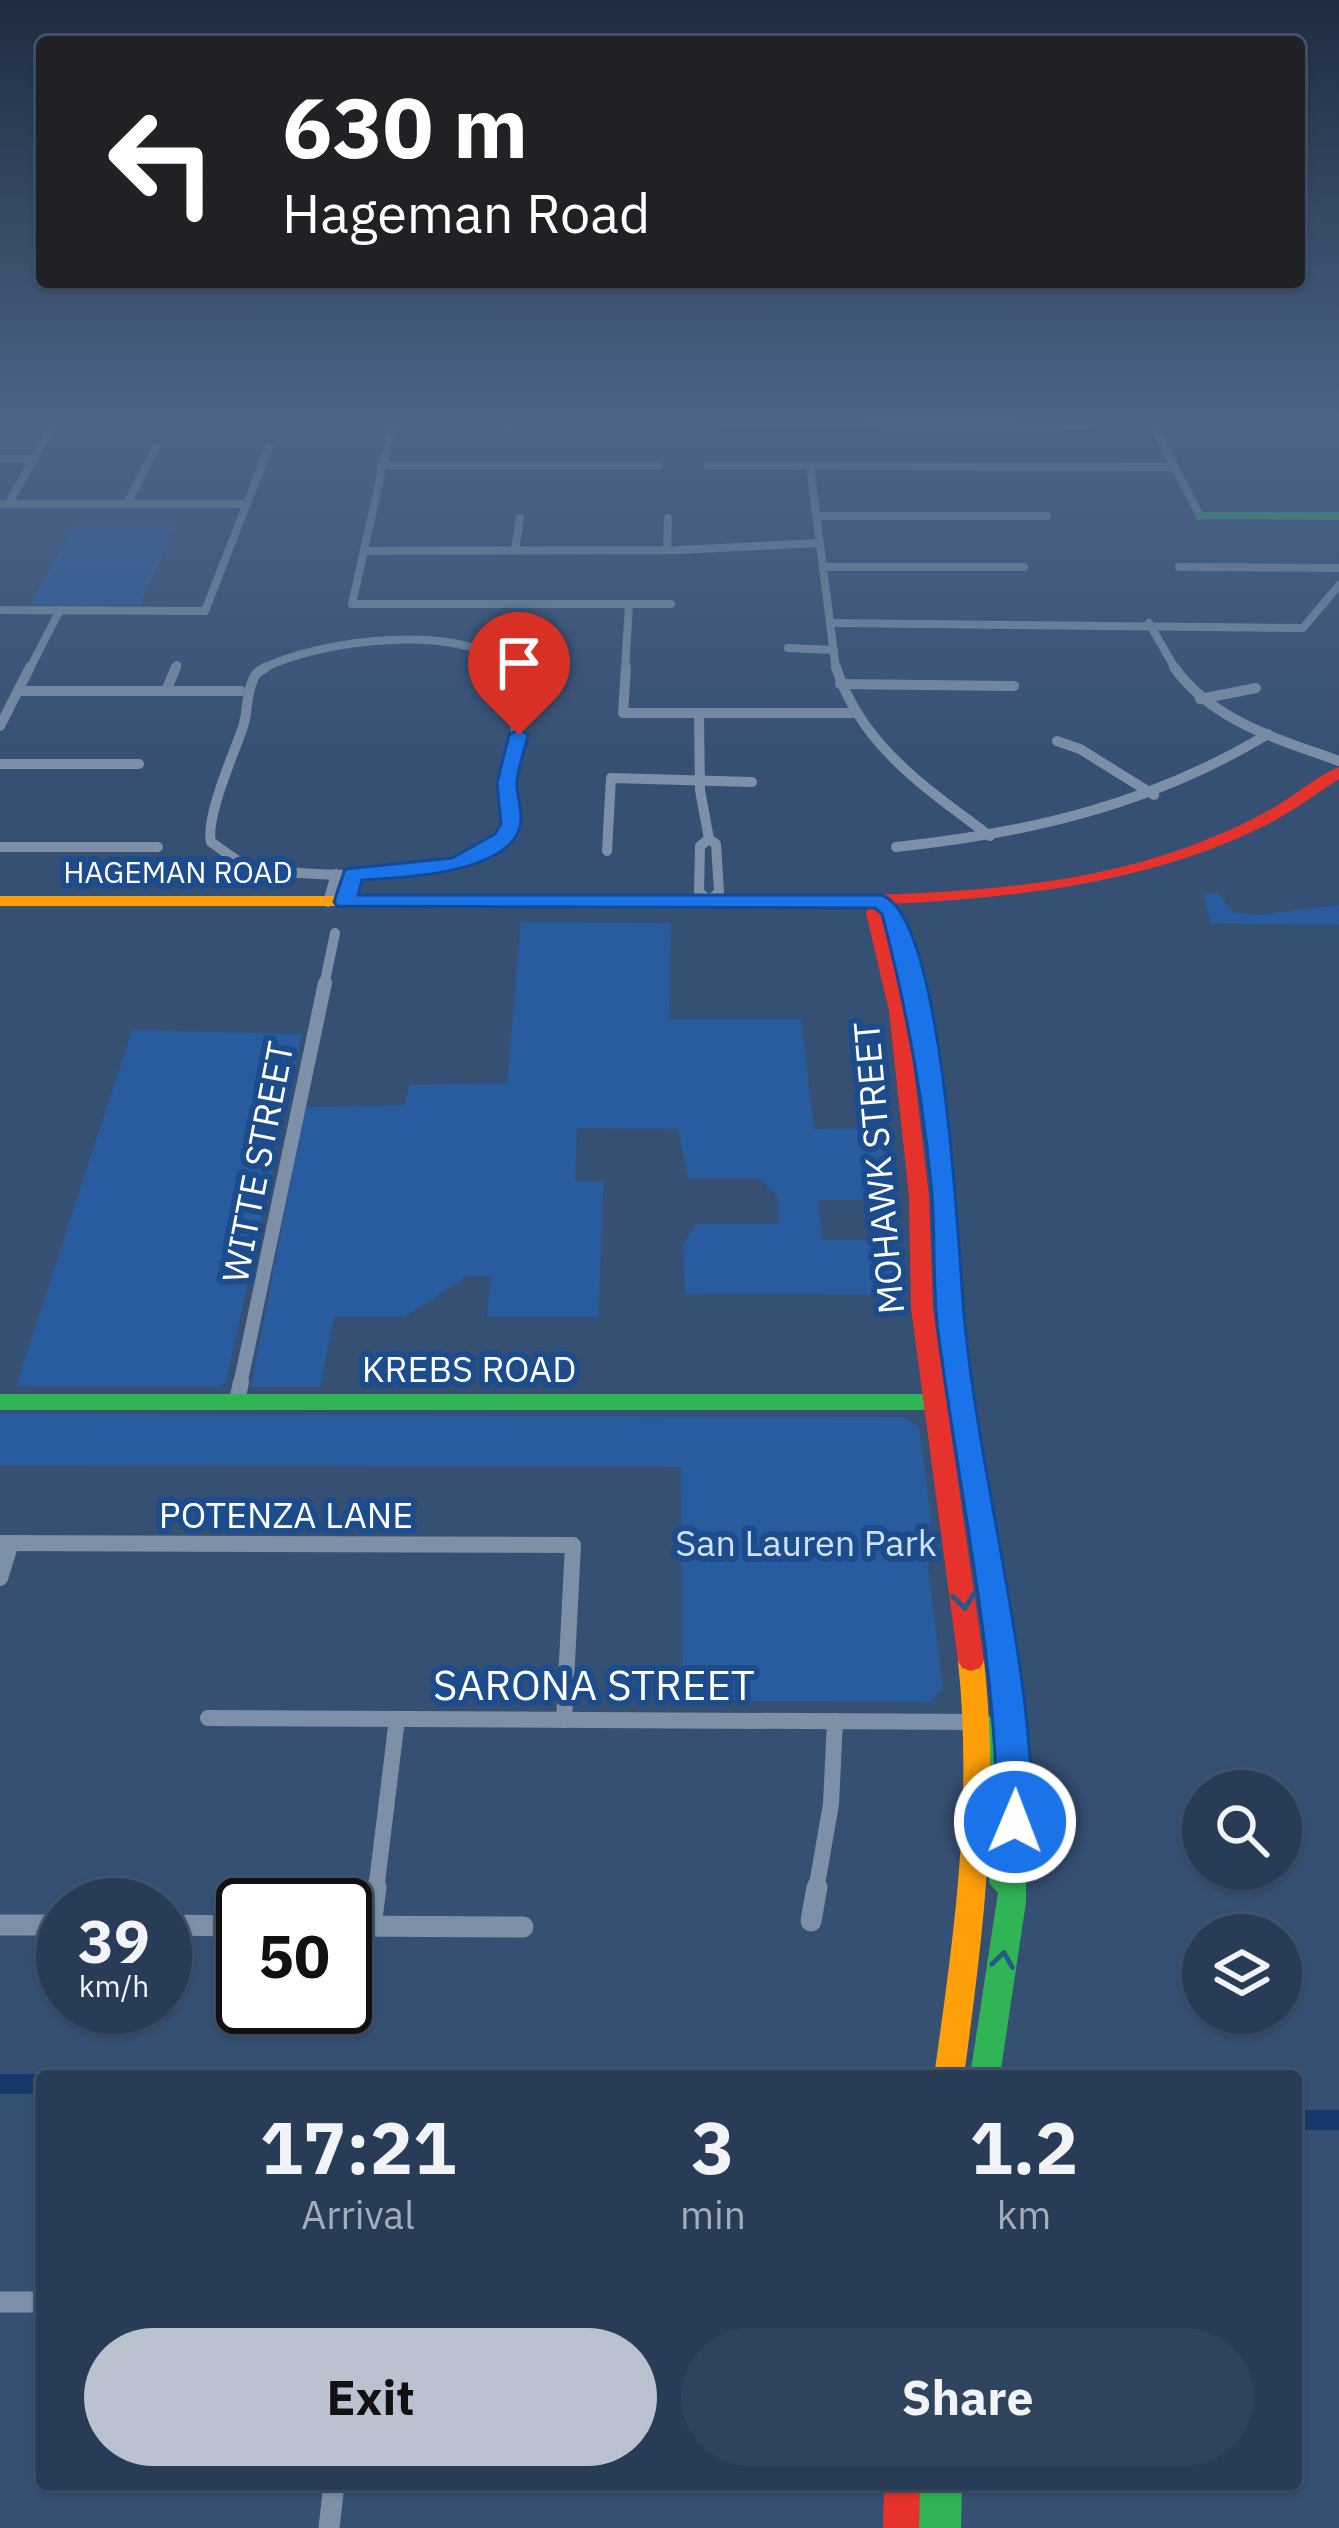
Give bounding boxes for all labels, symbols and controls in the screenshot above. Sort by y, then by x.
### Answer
text: 630 m [282,72,528,181]
icon: left [84,84,240,240]
text: Hageman Road [282,178,650,248]
pin [468,612,570,735]
icon: arrive [486,630,552,696]
street label: HAGEMAN ROAD [63,852,293,891]
street label: MOHAWK STREET [842,1020,914,1316]
street label: WITTE STREET [211,1038,303,1286]
street label: KREBS ROAD [362,1345,576,1392]
street label: POTENZA LANE [159,1491,413,1538]
park label: San Lauren Park [675,1519,937,1566]
one-way arrow [950,1591,976,1611]
street label: SARONA STREET [433,1657,755,1712]
position arrow [952,1759,1078,1885]
map controls [1182,1770,1302,2034]
button: search [1182,1770,1302,1890]
speed limit sign: 50 [216,1878,372,2034]
text: 39 [78,1901,150,1980]
button: layers [1182,1914,1302,2034]
one-way arrow [989,1951,1014,1971]
text: km/h [79,1966,149,2005]
text: 17:21 [260,2100,456,2194]
text: 3 [691,2100,735,2194]
text: 1.2 [970,2100,1078,2194]
text: Arrival [301,2189,415,2240]
text: min [680,2189,746,2240]
text: km [997,2189,1051,2240]
button: Exit [84,2328,657,2466]
button: Share [681,2328,1254,2466]

